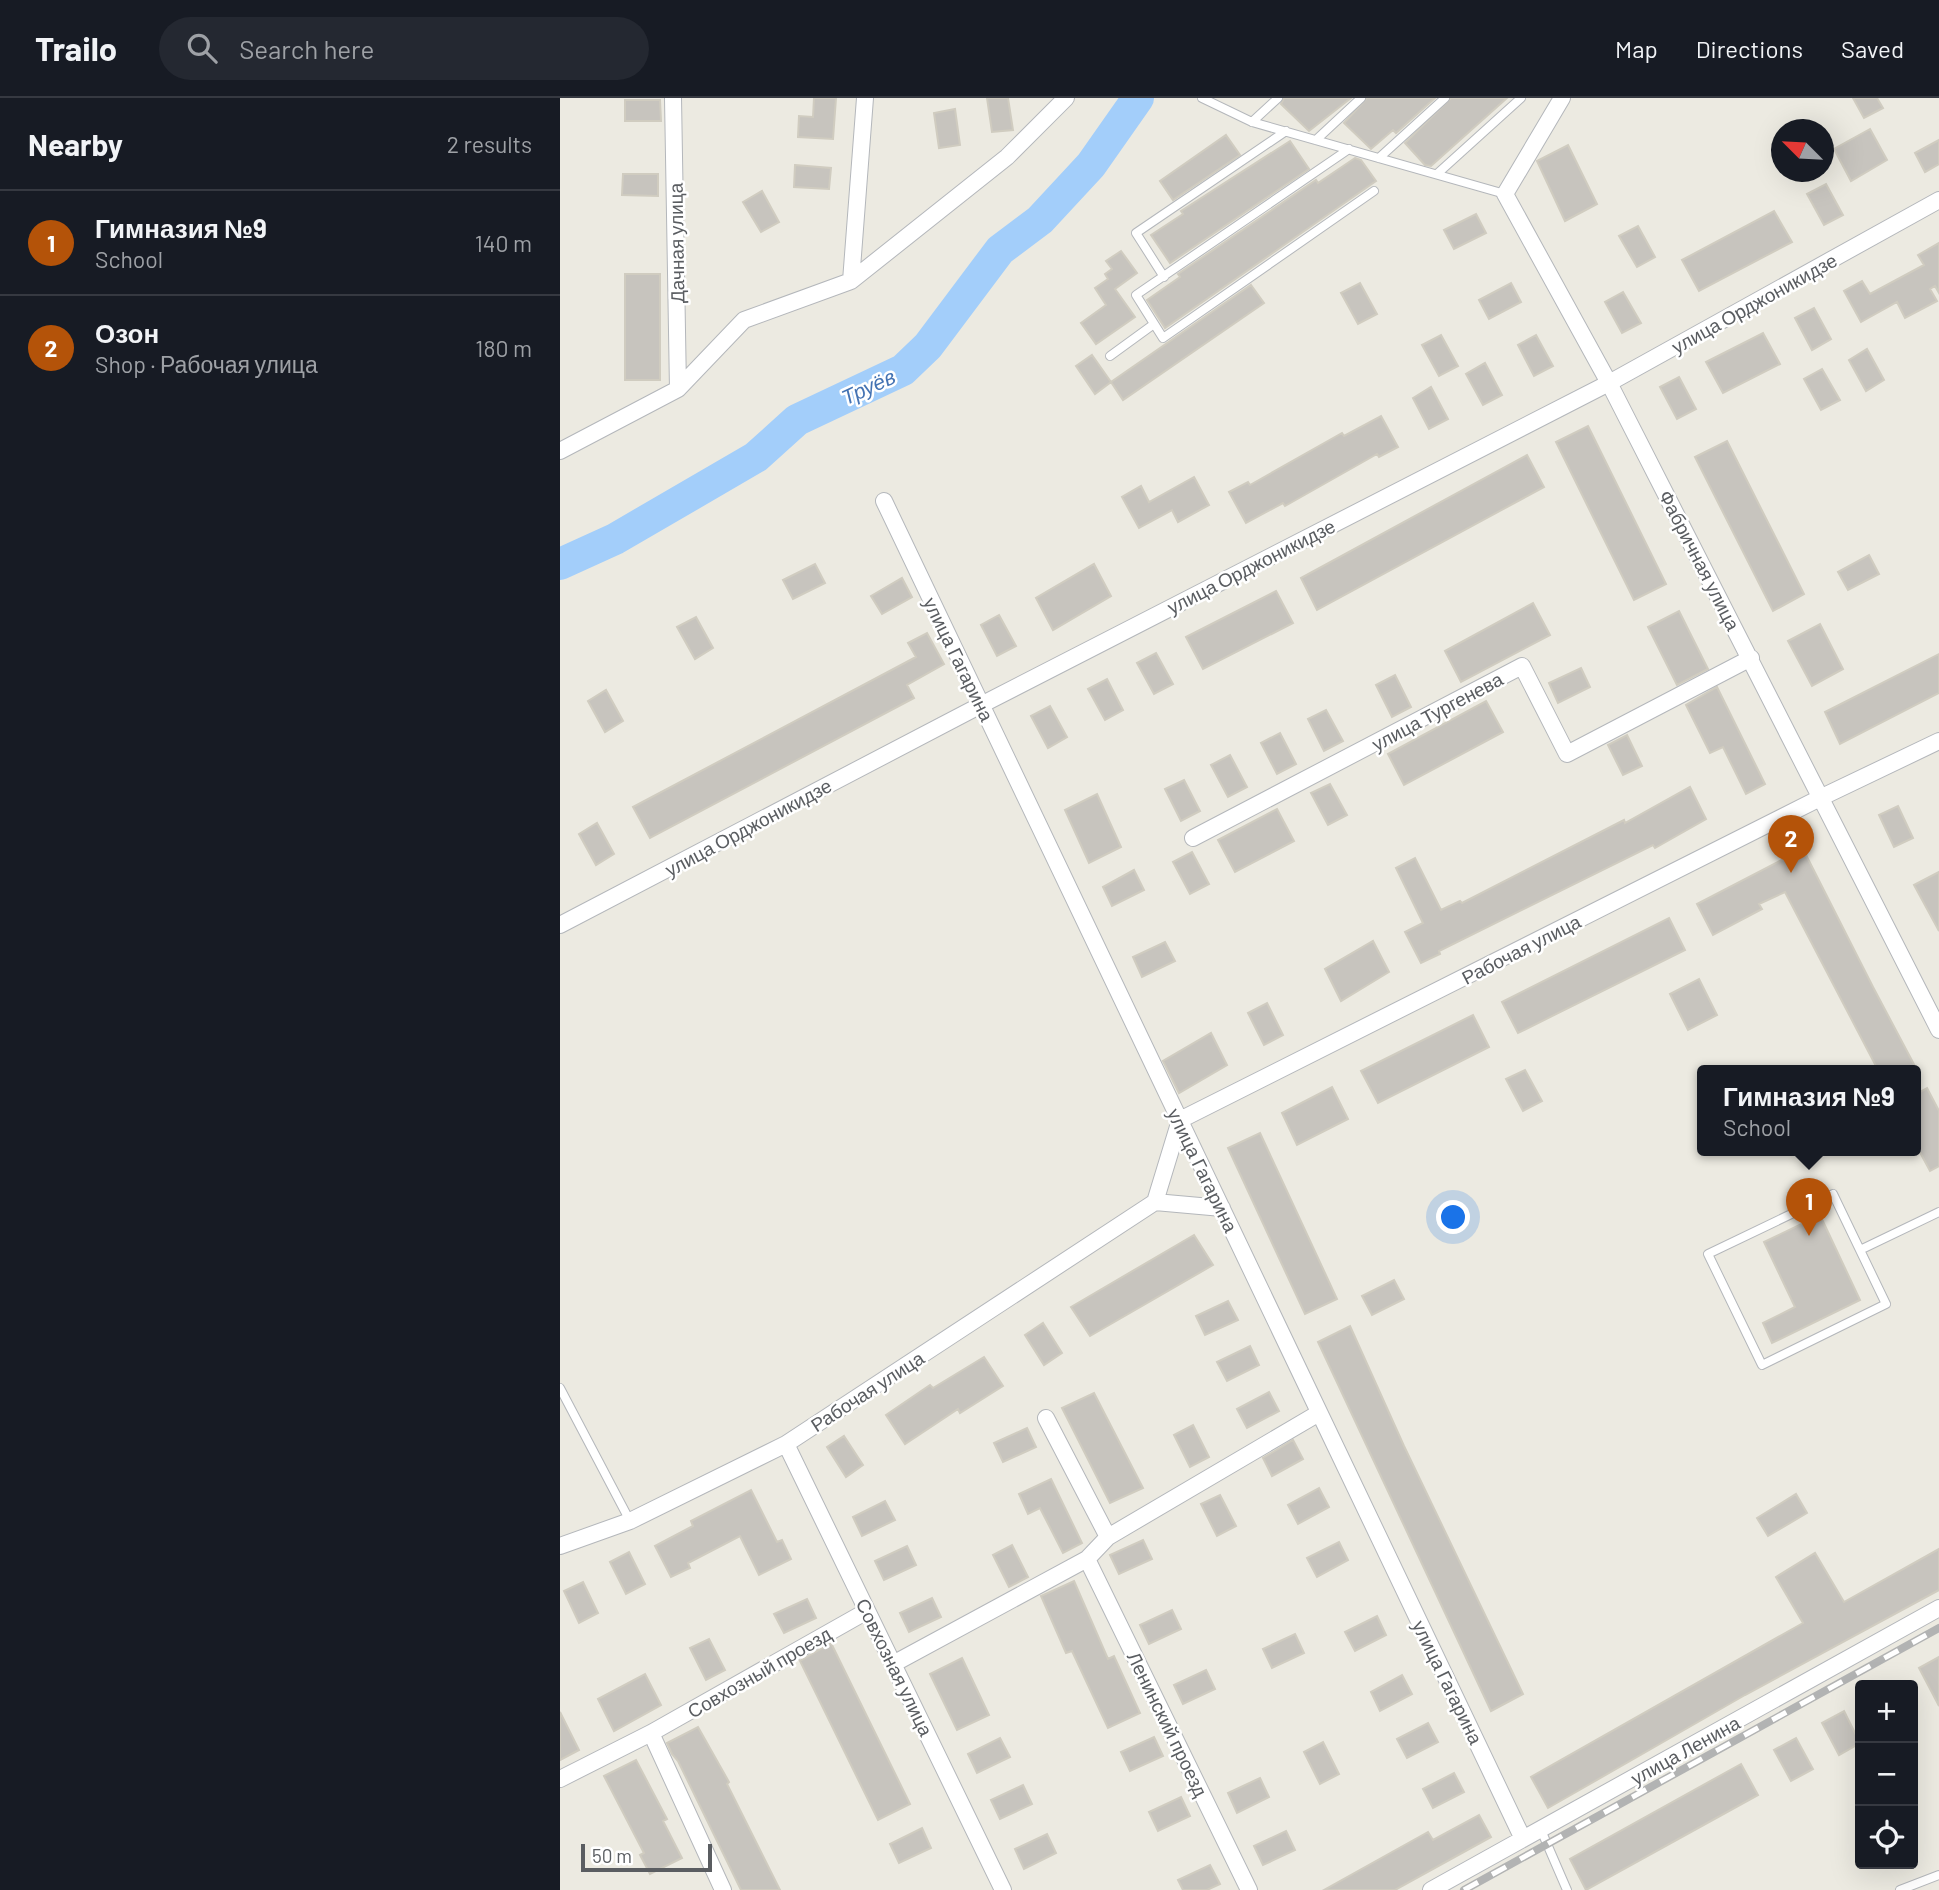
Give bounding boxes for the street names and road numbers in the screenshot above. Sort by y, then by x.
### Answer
street label: Дачная улица [663,182,689,303]
street label: улица Орджоникидзе [1667,248,1841,358]
street label: Фабричная улица [1655,486,1745,634]
street label: улица Орджоникидзе [1163,514,1339,618]
street label: улица Гагарина [919,593,999,725]
street label: улица Тургенева [1368,667,1507,755]
street label: улица Орджоникидзе [661,773,835,881]
street label: Рабочая улица [1458,909,1585,989]
street label: улица Гагарина [1163,1104,1243,1236]
street label: Рабочая улица [806,1346,928,1436]
street label: Совхозная улица [852,1594,938,1740]
street label: улица Гагарина [1408,1616,1488,1748]
street label: Совхозный проезд [683,1621,835,1723]
street label: Ленинский проезд [1123,1648,1213,1800]
street label: улица Ленина [1626,1710,1744,1789]

